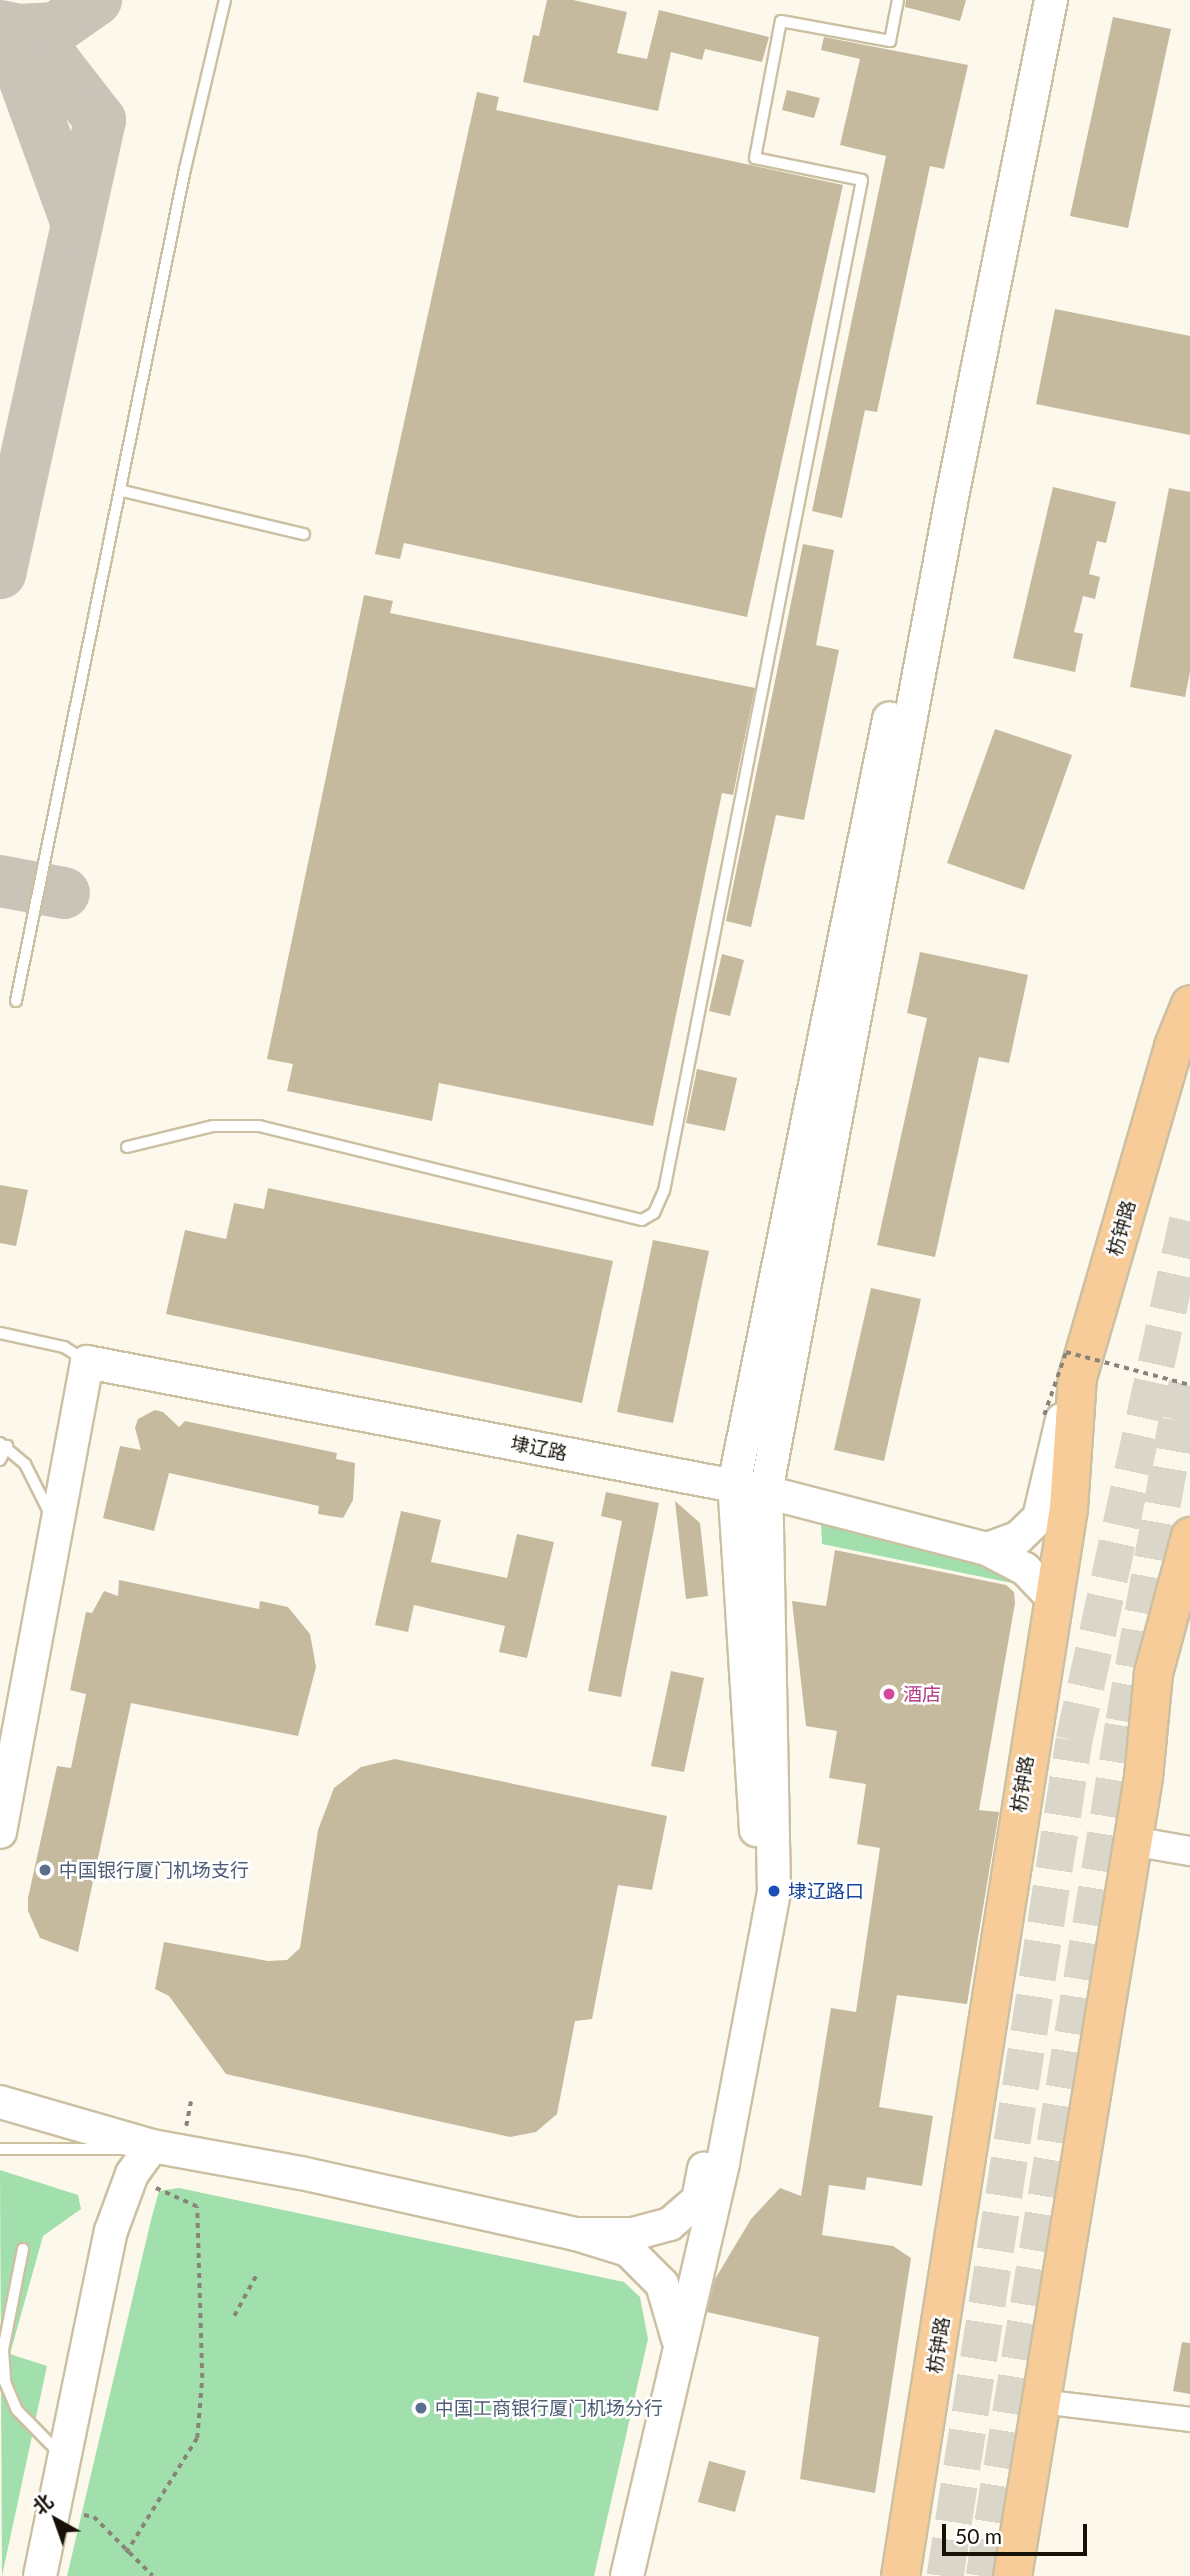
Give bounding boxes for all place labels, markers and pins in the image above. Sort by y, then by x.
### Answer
place label: 酒店 [903,1683,941,1705]
marker: 酒店 [881,1686,897,1702]
place label: 中国银行厦门机场支行 [59,1859,249,1881]
marker: 中国银行厦门机场支行 [37,1862,53,1878]
place label: 埭辽路口 [788,1880,864,1902]
marker: 埭辽路口 [766,1883,782,1899]
place label: 中国工商银行厦门机场分行 [435,2397,663,2419]
marker: 中国工商银行厦门机场分行 [413,2400,429,2416]

